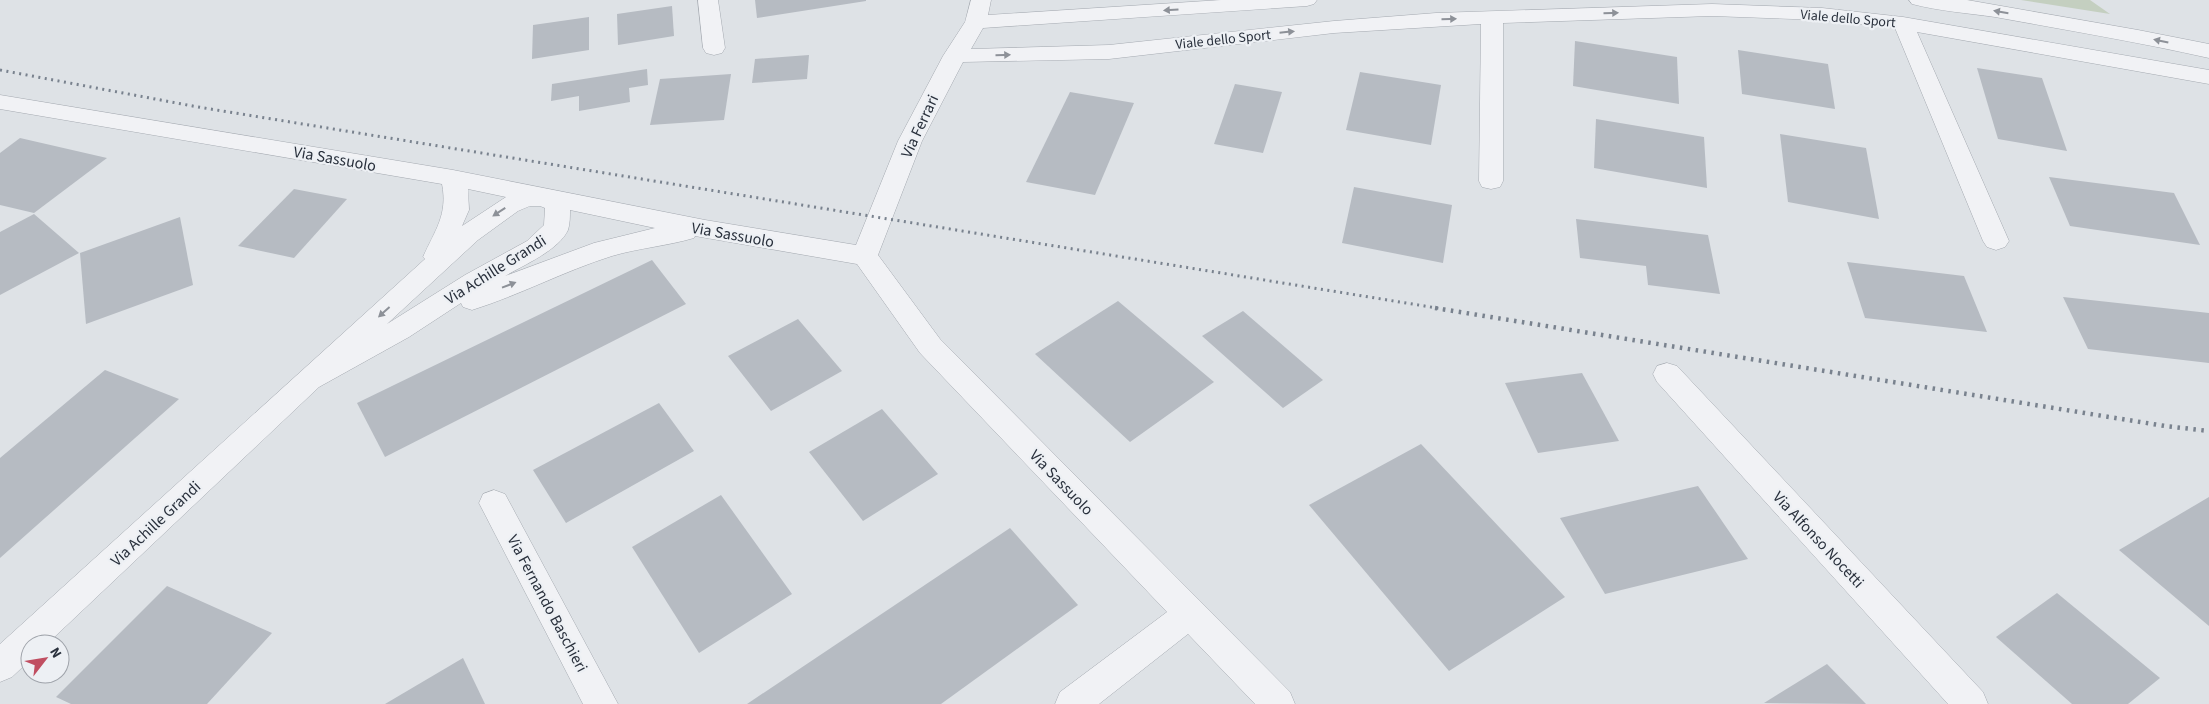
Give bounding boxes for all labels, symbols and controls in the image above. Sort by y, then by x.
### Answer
street label: Viale dello Sport [1799,5,1897,33]
one-way arrow [1163,7,1179,15]
one-way arrow [1993,8,2009,16]
one-way arrow [1603,9,1619,17]
one-way arrow [1441,14,1457,22]
street label: Viale dello Sport [1174,25,1272,55]
one-way arrow [1279,28,1295,36]
one-way arrow [2153,36,2169,44]
one-way arrow [995,51,1011,59]
street label: Via Ferrari [896,91,944,162]
street label: Via Sassuolo [292,141,378,177]
one-way arrow [492,207,505,217]
street label: Via Sassuolo [690,217,776,253]
street label: Via Achille Grandi [440,230,551,310]
one-way arrow [501,281,516,289]
one-way arrow [378,306,391,317]
street label: Via Sassuolo [1024,445,1098,520]
street label: Via Achille Grandi [106,476,206,571]
street label: Via Alfonso Nocetti [1768,486,1869,593]
street label: Via Fernando Baschieri [502,531,593,676]
north arrow [20,634,70,684]
text: N [44,644,66,662]

